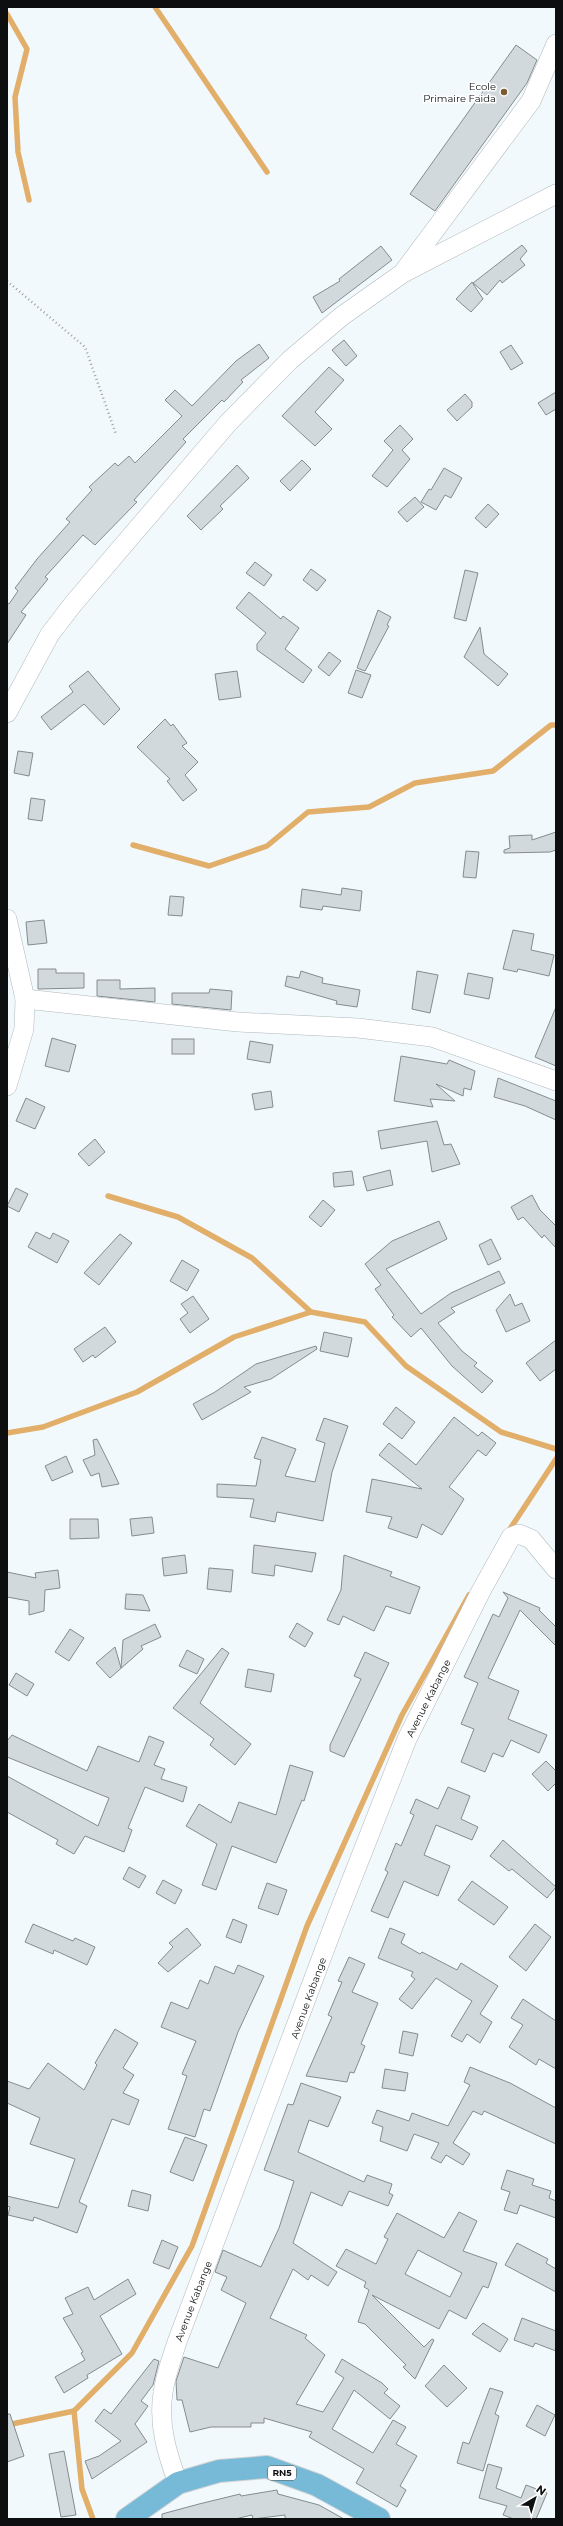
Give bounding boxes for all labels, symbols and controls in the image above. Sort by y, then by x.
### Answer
place label: Ecole Primaire Faida [423,80,496,105]
marker: Ecole Primaire Faida [499,87,509,97]
street label: Avenue Kabange [403,1657,454,1739]
street label: Avenue Kabange [288,1956,329,2041]
street label: Avenue Kabange [172,2259,215,2343]
road number: RN5 [268,2466,296,2480]
north arrow [515,2478,555,2518]
text: N [533,2482,549,2498]

